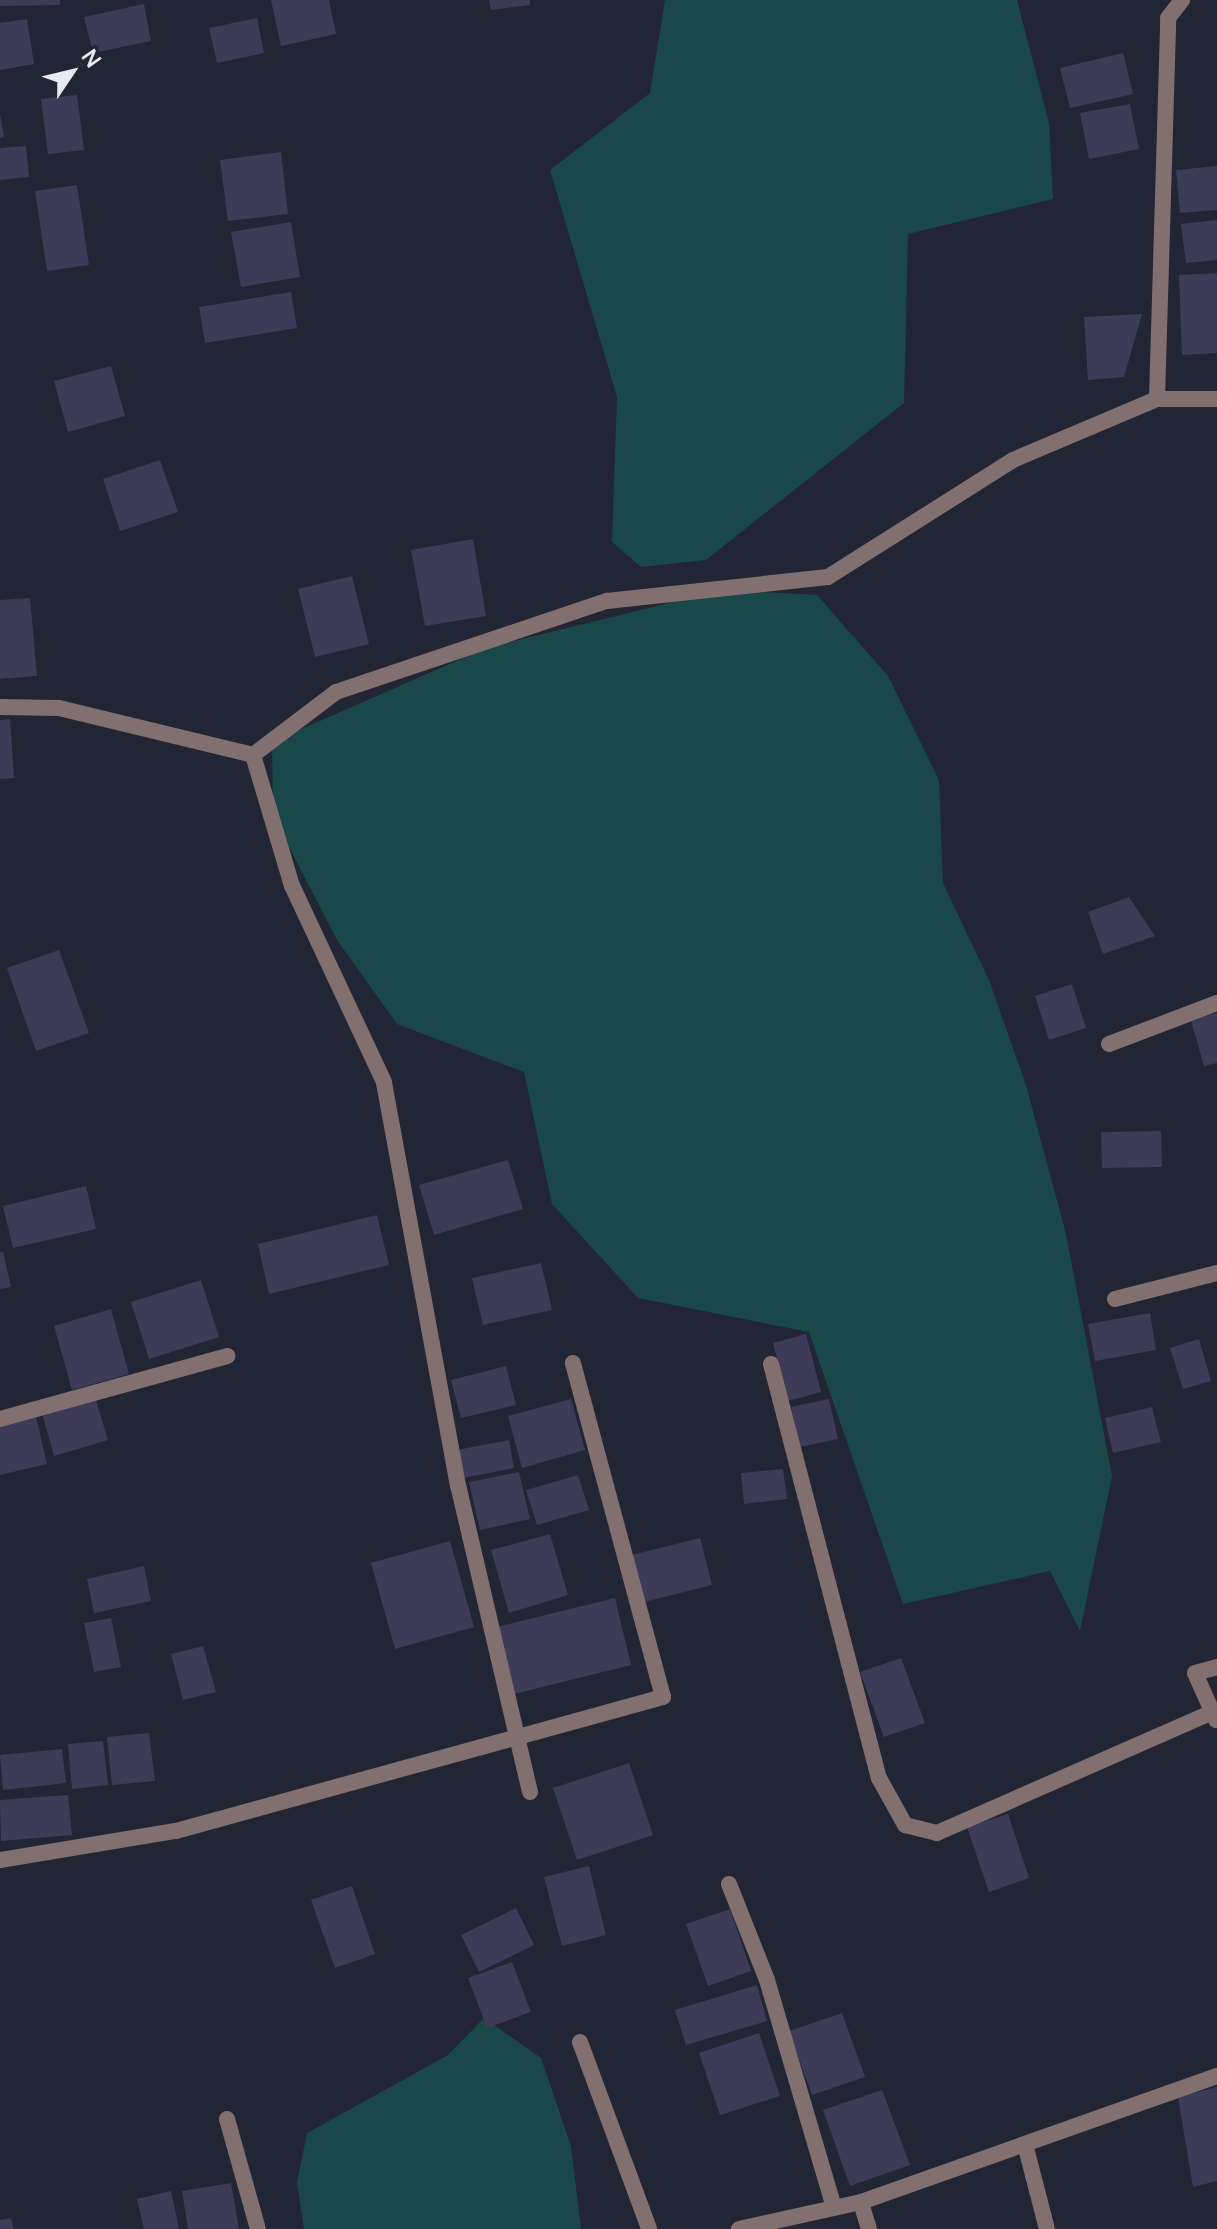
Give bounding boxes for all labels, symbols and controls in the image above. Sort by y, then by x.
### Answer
north arrow [32,32,112,112]
text: N [75,43,108,73]

